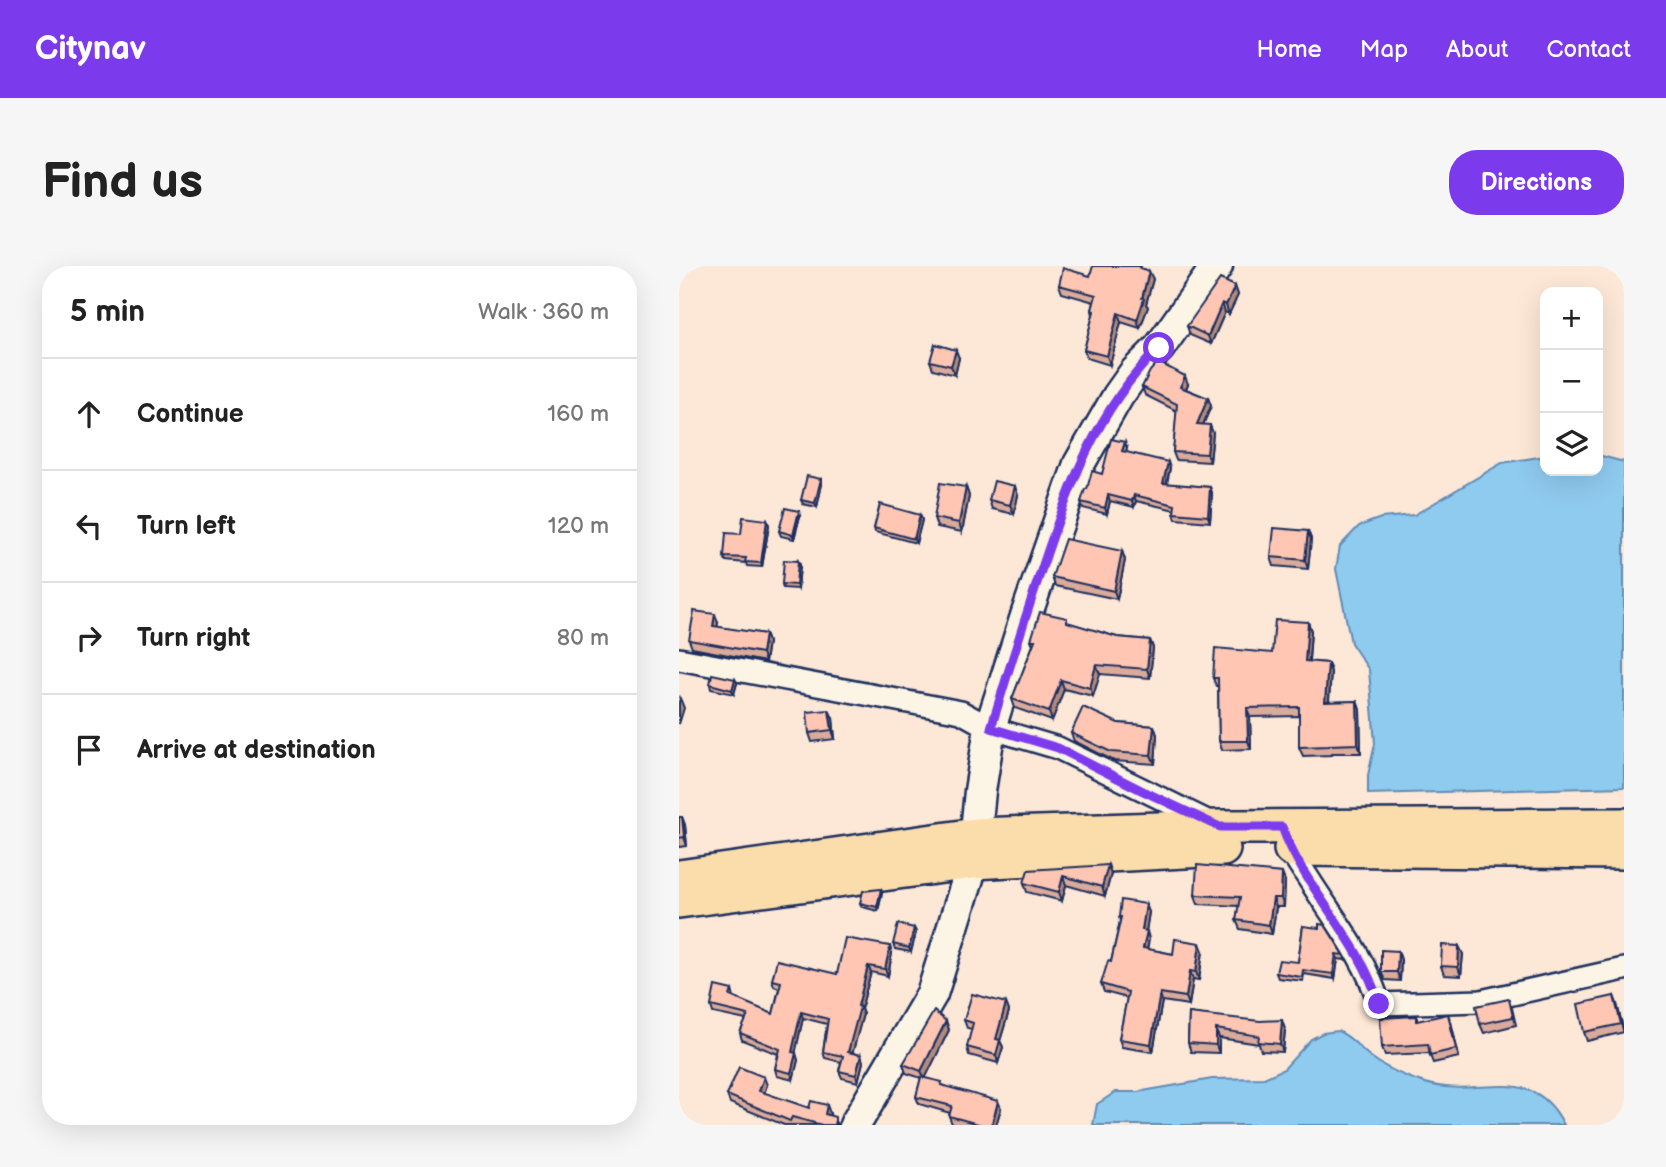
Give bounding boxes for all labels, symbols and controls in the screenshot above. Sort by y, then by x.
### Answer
text: Citynav [35,29,146,69]
text: Home [1257,35,1322,64]
text: Map [1360,35,1408,64]
text: About [1446,35,1508,64]
text: Contact [1546,35,1631,64]
button: Directions [1449,150,1624,215]
text: Find us [42,153,203,212]
map controls [1540,287,1603,476]
button: + [1540,287,1603,350]
text: 5 min [70,294,145,330]
text: Walk · 360 m [478,298,609,326]
route start [1143,332,1174,363]
button: − [1540,350,1603,413]
icon: ahead [70,395,108,433]
text: Continue [137,399,244,430]
text: 160 m [547,400,609,428]
button: layers [1540,413,1603,476]
icon: left [70,507,108,545]
text: Turn left [137,511,236,542]
text: 120 m [548,512,609,540]
icon: right [70,619,108,657]
text: Turn right [137,623,250,654]
text: 80 m [557,624,609,652]
icon: arrive [70,731,108,769]
text: Arrive at destination [137,735,376,766]
route end [1363,988,1394,1019]

